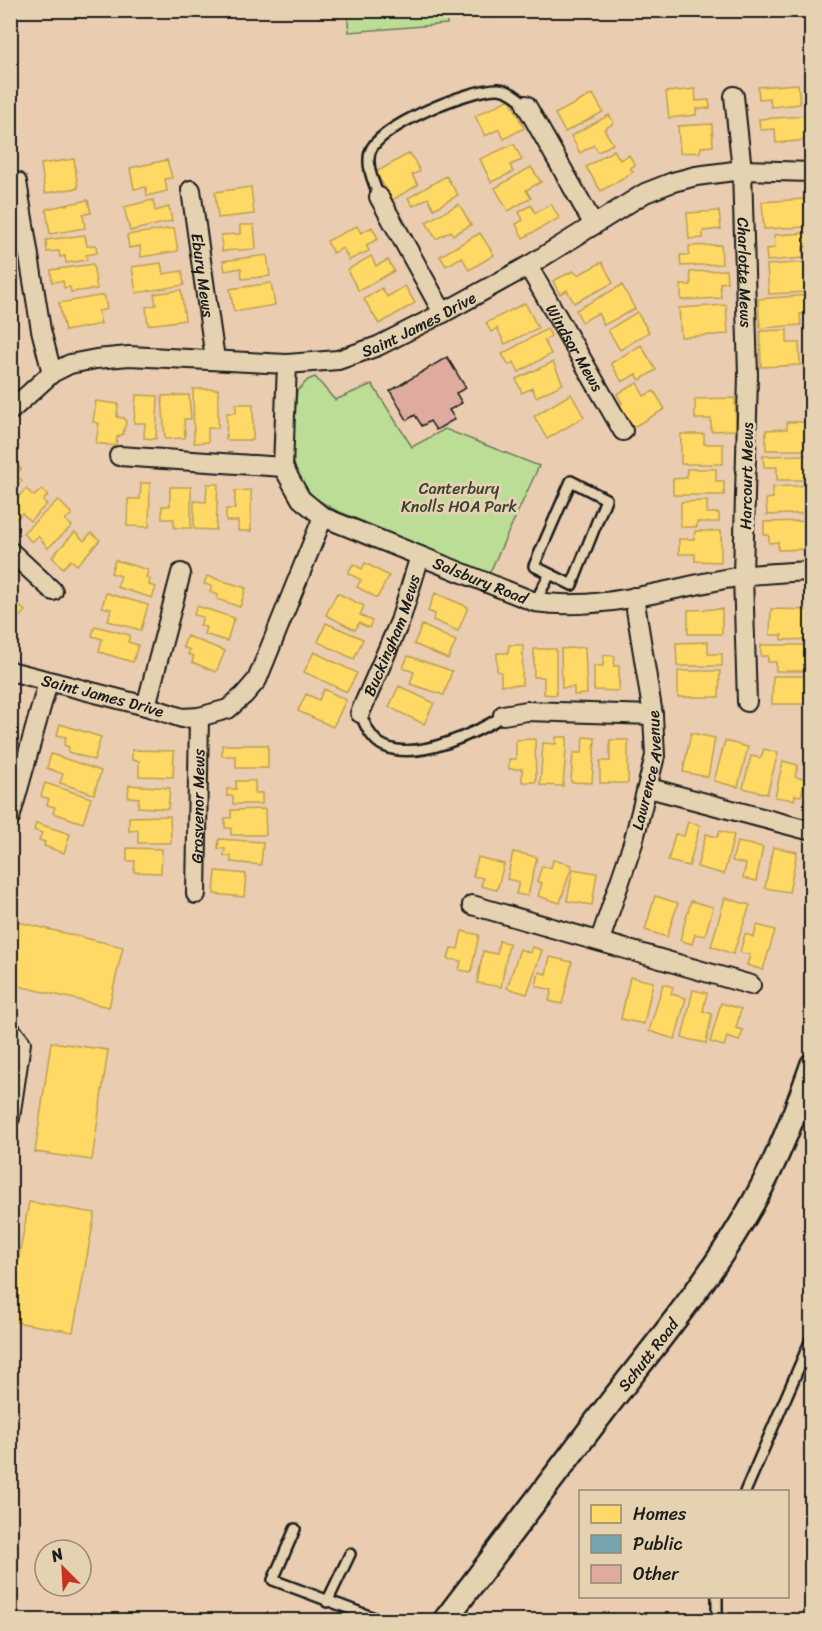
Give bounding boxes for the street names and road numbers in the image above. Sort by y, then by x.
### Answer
street label: Charlotte Mews [728,217,761,329]
street label: Ebury Mews [182,231,223,320]
street label: Saint James Drive [357,283,482,366]
street label: Windsor Mews [538,298,612,398]
street label: Harcourt Mews [731,422,762,530]
street label: Salsbury Road [428,549,534,613]
street label: Buckingham Mews [355,570,429,701]
street label: Saint James Drive [38,666,168,726]
street label: Lawrence Avenue [623,708,671,833]
street label: Grosvenor Mews [183,748,213,864]
street label: Schutt Road [610,1311,687,1398]

